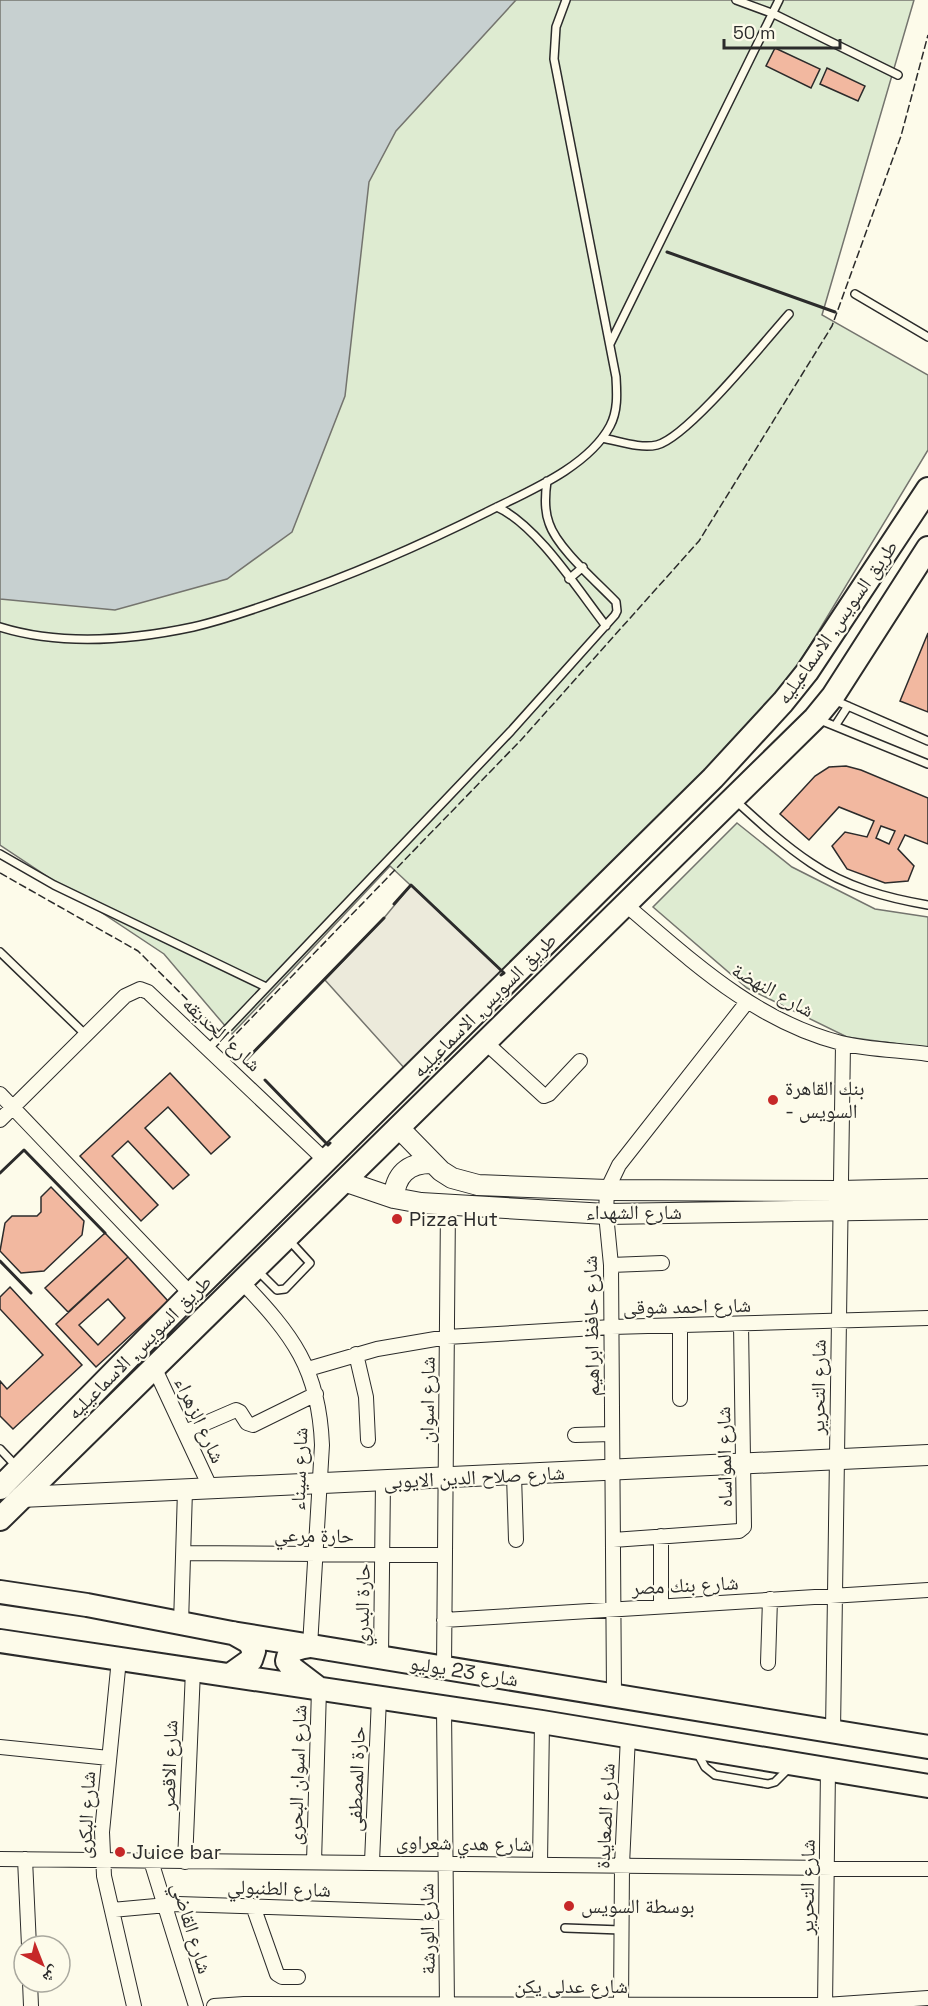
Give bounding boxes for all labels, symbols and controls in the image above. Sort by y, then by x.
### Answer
scale bar [724,12,840,50]
text: 50 m [733,21,775,44]
street label: طريق السويس, الاسماعيليه [771,535,903,709]
street label: طريق السويس, الاسماعيليه [406,927,562,1083]
street label: شارع النهضة [727,957,819,1023]
street label: شارع الحديقه [177,991,267,1077]
place label: بنك القاهرة - السويس [785,1075,864,1124]
marker: بنك القاهرة - السويس [766,1093,780,1107]
street label: شارع الشهداء [586,1199,682,1225]
place label: Pizza Hut [409,1206,498,1232]
marker: Pizza Hut [390,1212,404,1226]
street label: شارع حافظ ابراهيم [577,1255,606,1397]
street label: طريق السويس, الاسماعيليه [61,1269,217,1425]
street label: شارع احمد شوقى [623,1292,751,1320]
street label: شارع التحرير [804,1339,832,1436]
street label: شارع اسوان [413,1356,441,1444]
street label: شارع الزهراء [169,1373,231,1467]
street label: شارع المواساه [710,1406,738,1508]
street label: شارع سيناء [285,1427,313,1511]
street label: شارع صلاح الدين الايوبى [383,1459,565,1495]
street label: حارة مرعي [274,1521,354,1552]
street label: حارة البدري [348,1563,379,1647]
street label: شارع بنك مصر [630,1569,739,1601]
street label: شارع 23 يوليو [408,1650,520,1692]
street label: شارع اسوان البحرى [282,1704,312,1846]
street label: شارع الاقصر [154,1719,184,1812]
street label: حارة المصطفى [341,1725,371,1832]
street label: شارع الصعايدة [589,1763,621,1869]
street label: شارع البكرى [71,1771,101,1859]
street label: شارع هدي شعراوى [396,1829,532,1860]
place label: Juice bar [132,1839,221,1865]
street label: شارع التحرير [793,1839,821,1936]
marker: Juice bar [113,1845,127,1859]
street label: شارع الطنبولي [227,1873,331,1906]
street label: شارع القاضي [163,1879,218,1978]
street label: شارع الورشة [413,1883,441,1975]
place label: بوسطة السويس [581,1893,695,1919]
marker: بوسطة السويس [562,1899,576,1913]
north arrow [12,1934,72,1994]
text: ش [38,1961,65,1988]
street label: شارع عدلى يكن [514,1973,628,1999]

